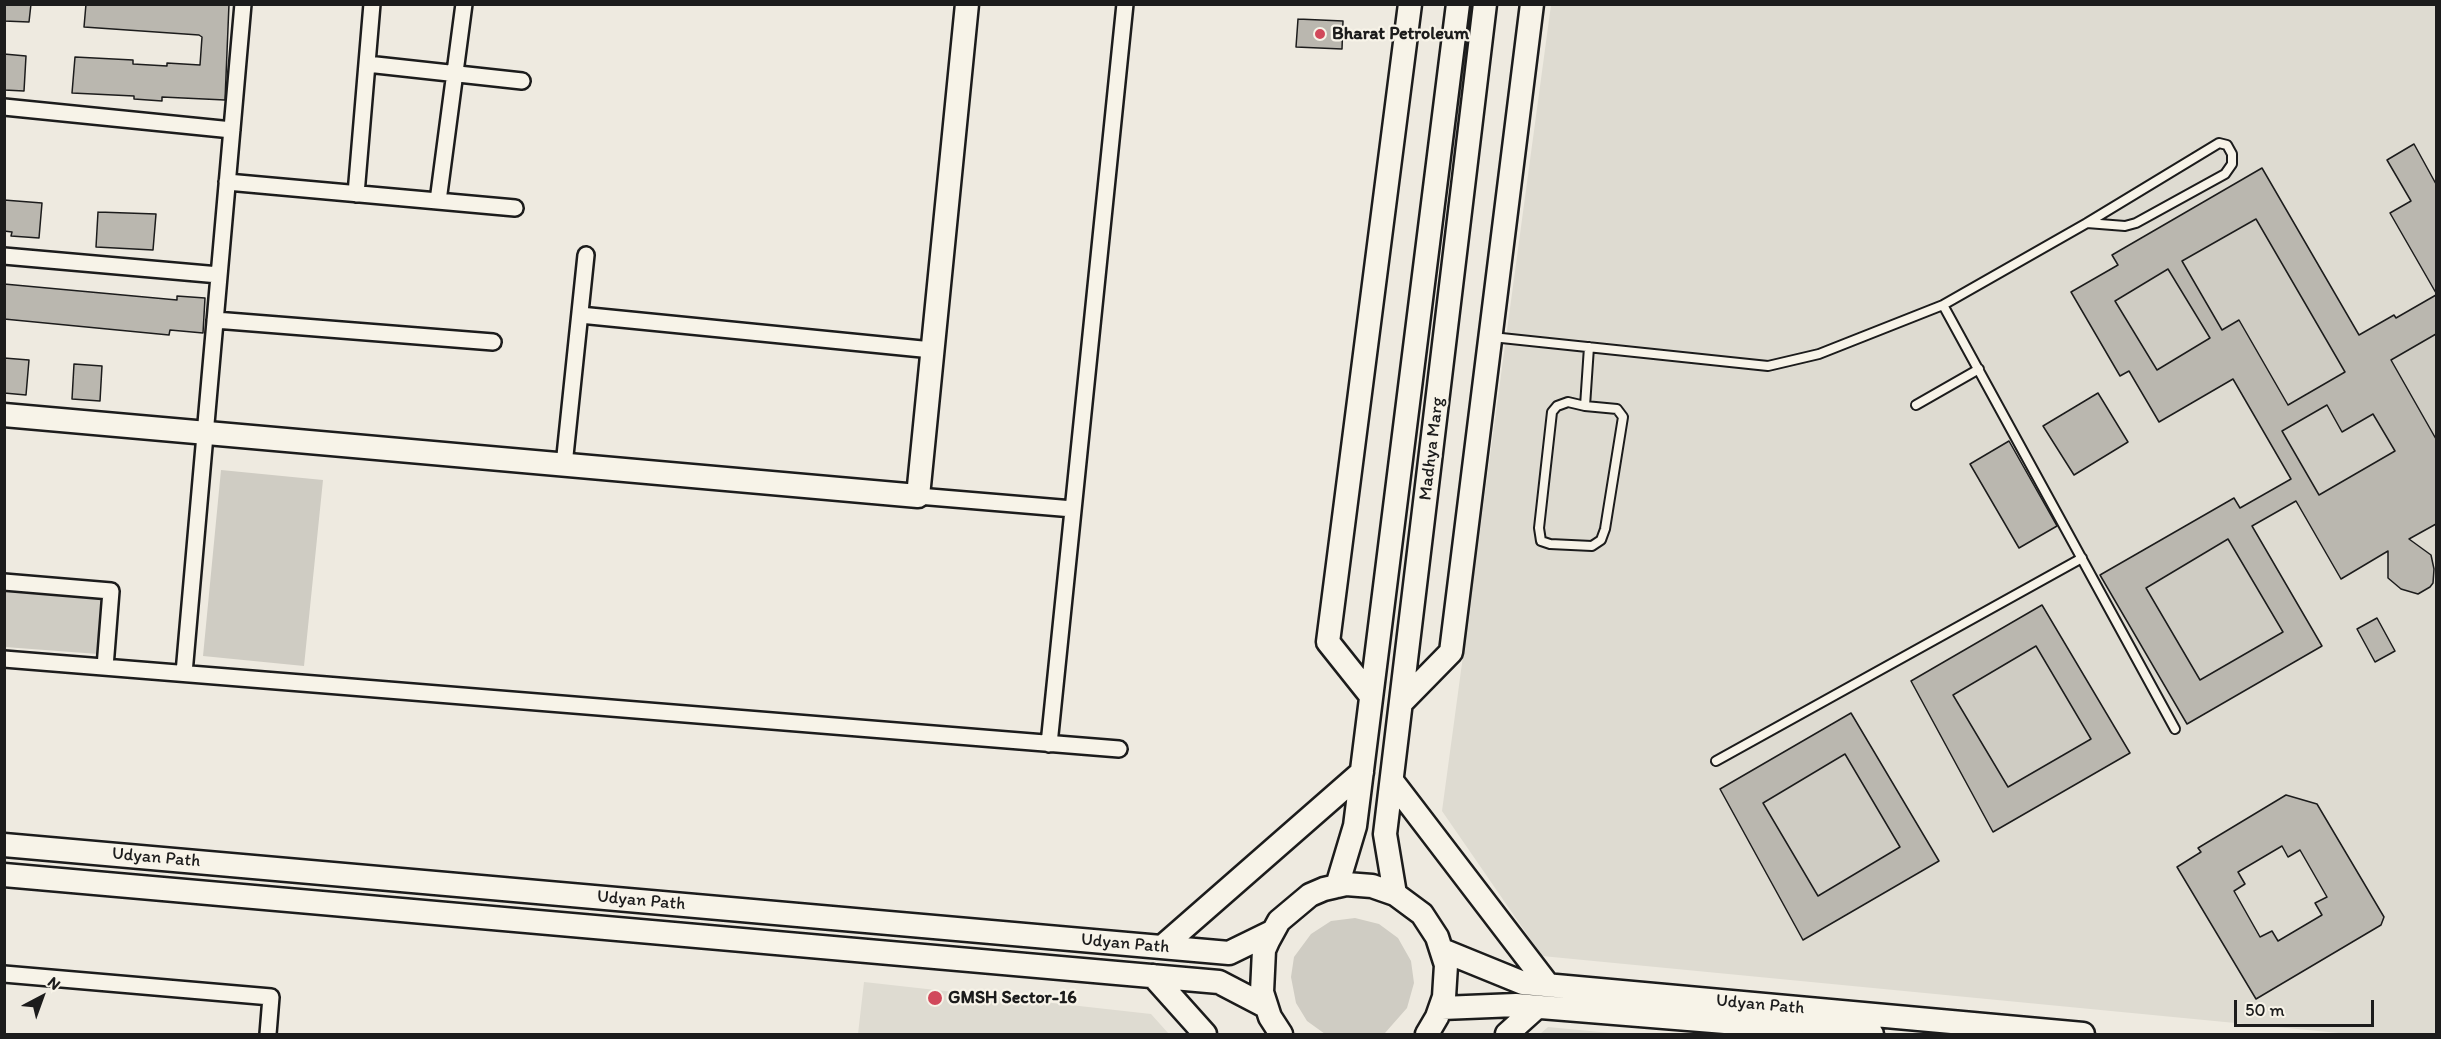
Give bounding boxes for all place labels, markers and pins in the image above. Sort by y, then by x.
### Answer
place label: Bharat Petroleum [1332,23,1469,45]
marker: Bharat Petroleum [1313,27,1327,41]
place label: GMSH Sector-16 [948,987,1077,1009]
marker: GMSH Sector-16 [926,989,944,1007]

